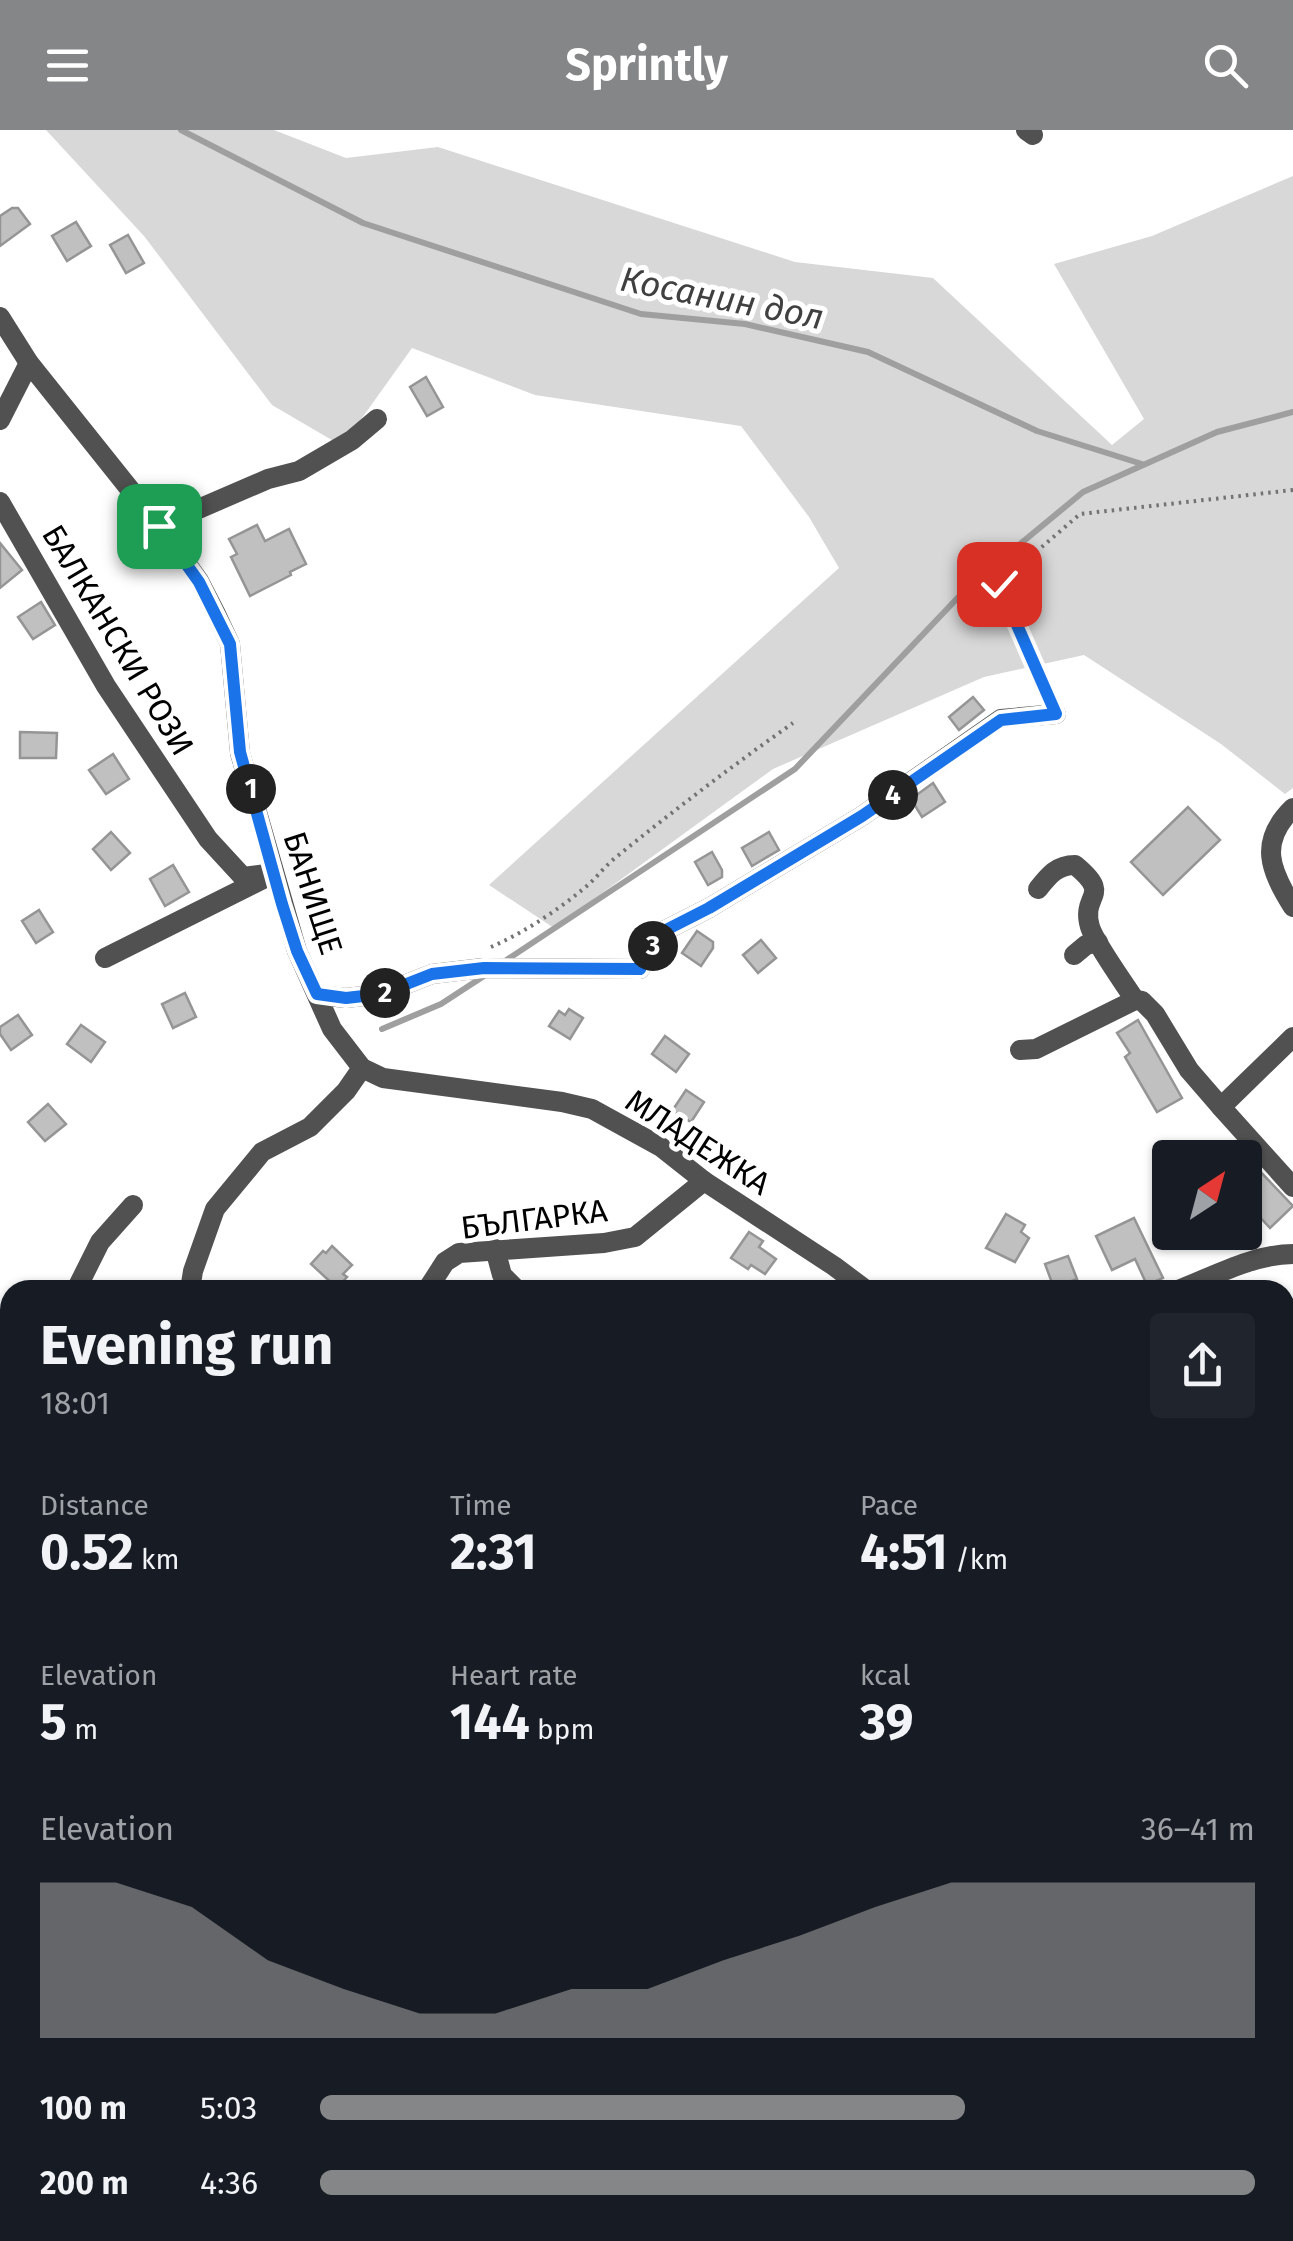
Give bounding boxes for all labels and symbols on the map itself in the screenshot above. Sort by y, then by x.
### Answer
water label: Косанин дол [617,258,827,338]
pin [117,484,202,569]
street label: БАЛКАНСКИ РОЗИ [34,518,202,762]
pin [957,542,1042,627]
pin: 1 [226,764,276,814]
pin: 4 [868,770,918,820]
street label: БАНИЩЕ [275,827,351,959]
pin: 3 [628,921,678,971]
pin: 2 [360,968,410,1018]
street label: МЛАДЕЖКА [619,1081,778,1203]
north arrow [1152,1140,1262,1250]
street label: БЪЛГАРКА [458,1191,610,1247]

